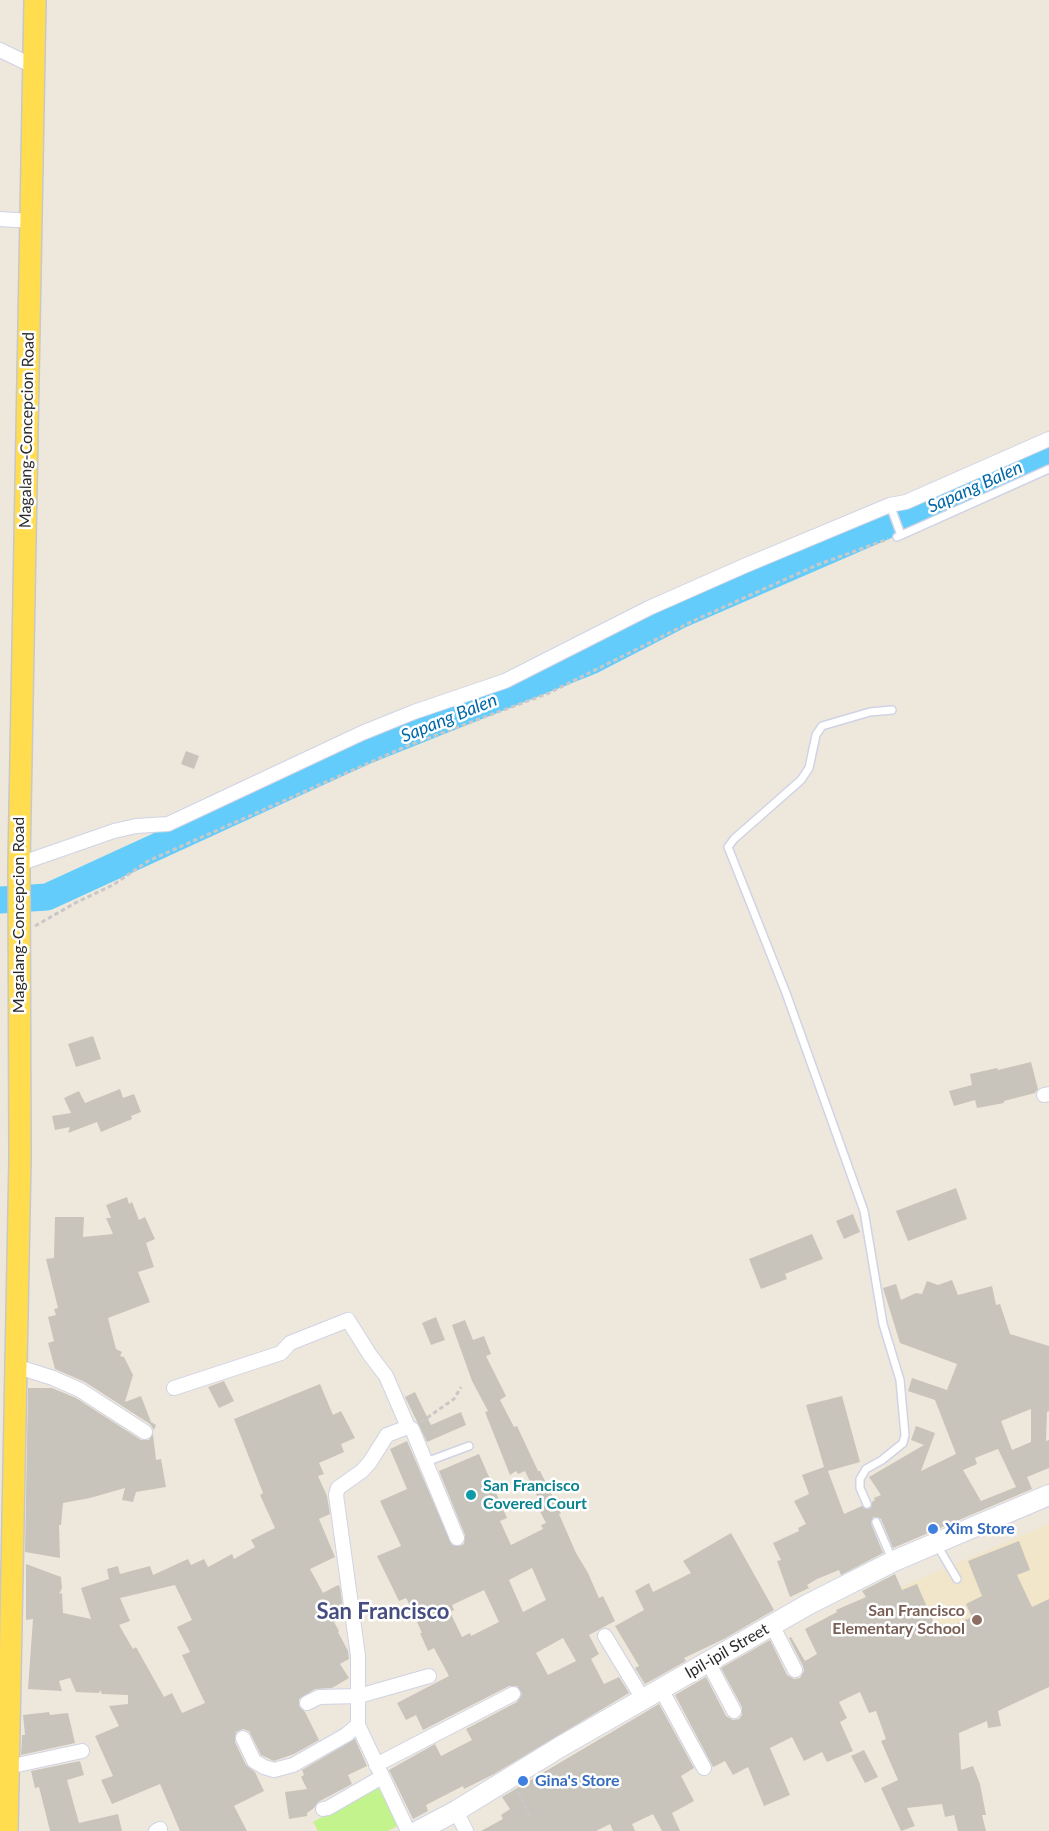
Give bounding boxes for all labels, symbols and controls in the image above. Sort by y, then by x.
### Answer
street label: Magalang-Concepcion Road [16,332,38,528]
water label: Sapang Balen [924,456,1026,518]
water label: Sapang Balen [398,689,500,747]
street label: Magalang-Concepcion Road [9,817,29,1013]
place label: San Francisco Covered Court [483,1476,587,1514]
marker: San Francisco Covered Court [464,1488,478,1502]
place label: Xim Store [945,1519,1015,1539]
marker: Xim Store [926,1522,940,1536]
district label: San Francisco [317,1599,449,1625]
place label: San Francisco Elementary School [832,1601,965,1639]
marker: San Francisco Elementary School [970,1613,984,1627]
street label: Ipil-ipil Street [682,1619,772,1683]
place label: Gina's Store [535,1771,619,1791]
marker: Gina's Store [516,1774,530,1788]

